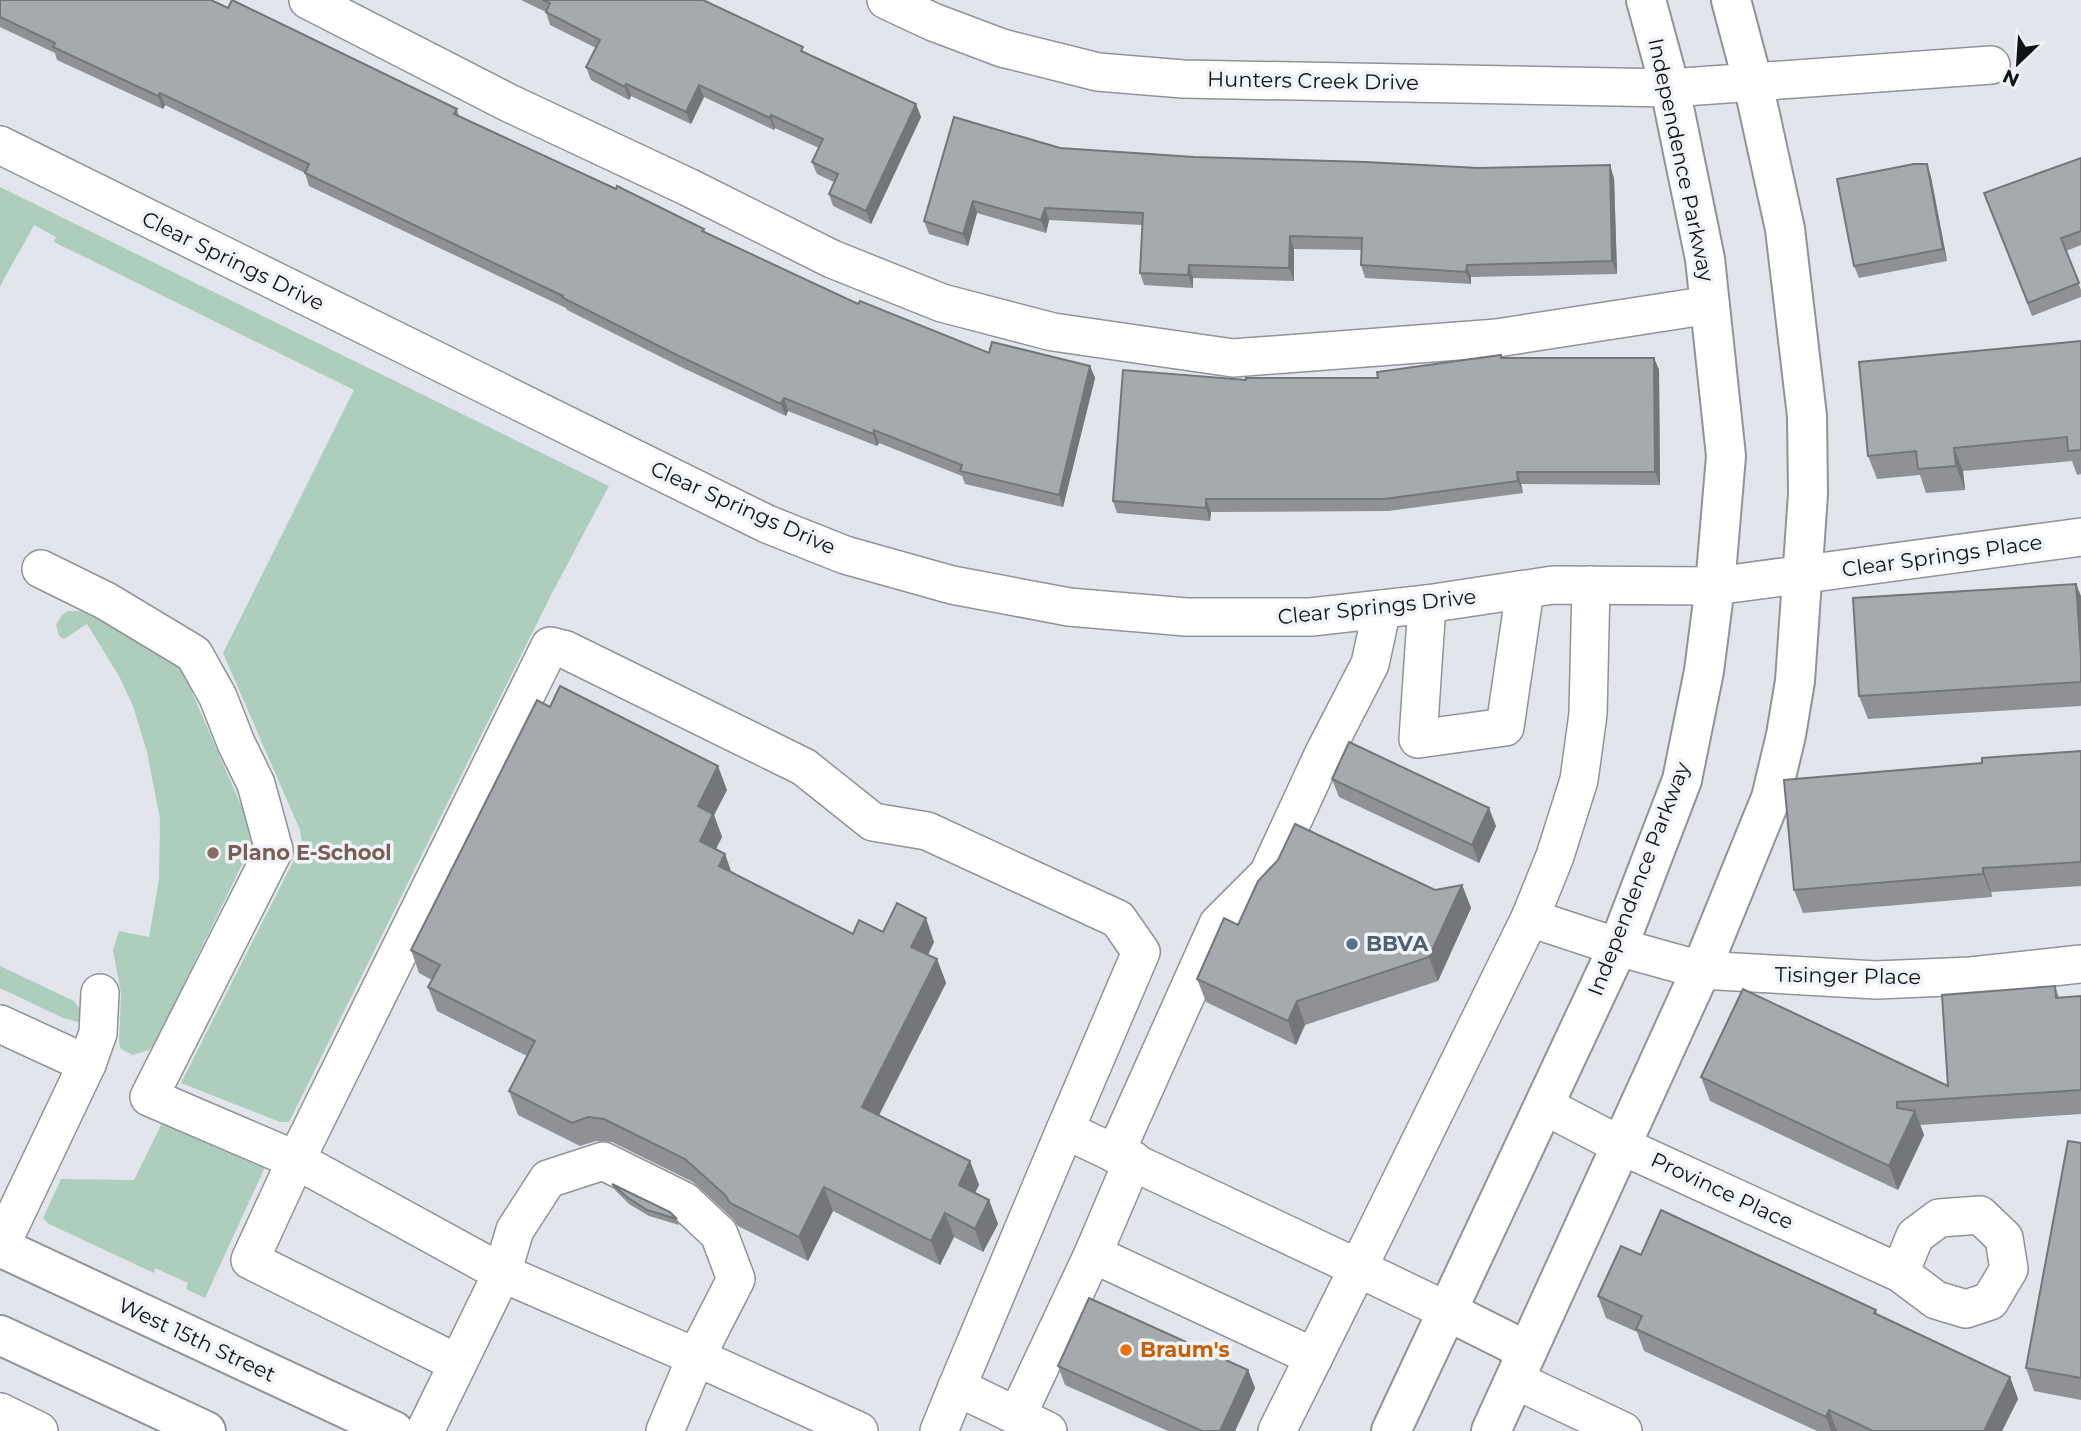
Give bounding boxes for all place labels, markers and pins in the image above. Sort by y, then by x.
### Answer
place label: Plano E-School [227,840,392,865]
marker: Plano E-School [205,845,221,861]
place label: BBVA [1366,931,1429,956]
marker: BBVA [1344,936,1360,952]
place label: Braum's [1140,1337,1230,1362]
marker: Braum's [1118,1342,1134,1358]

